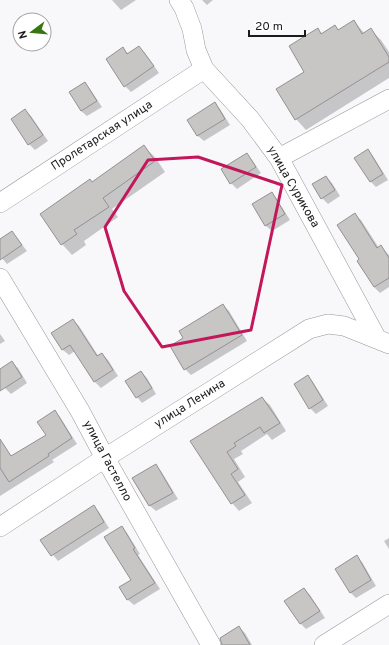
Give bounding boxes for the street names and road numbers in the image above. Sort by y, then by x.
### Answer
street label: Пролетарская улица [48,97,156,175]
street label: улица Сурикова [263,143,323,231]
street label: улица Ленина [151,376,229,432]
street label: улица Гастелло [79,418,135,505]

